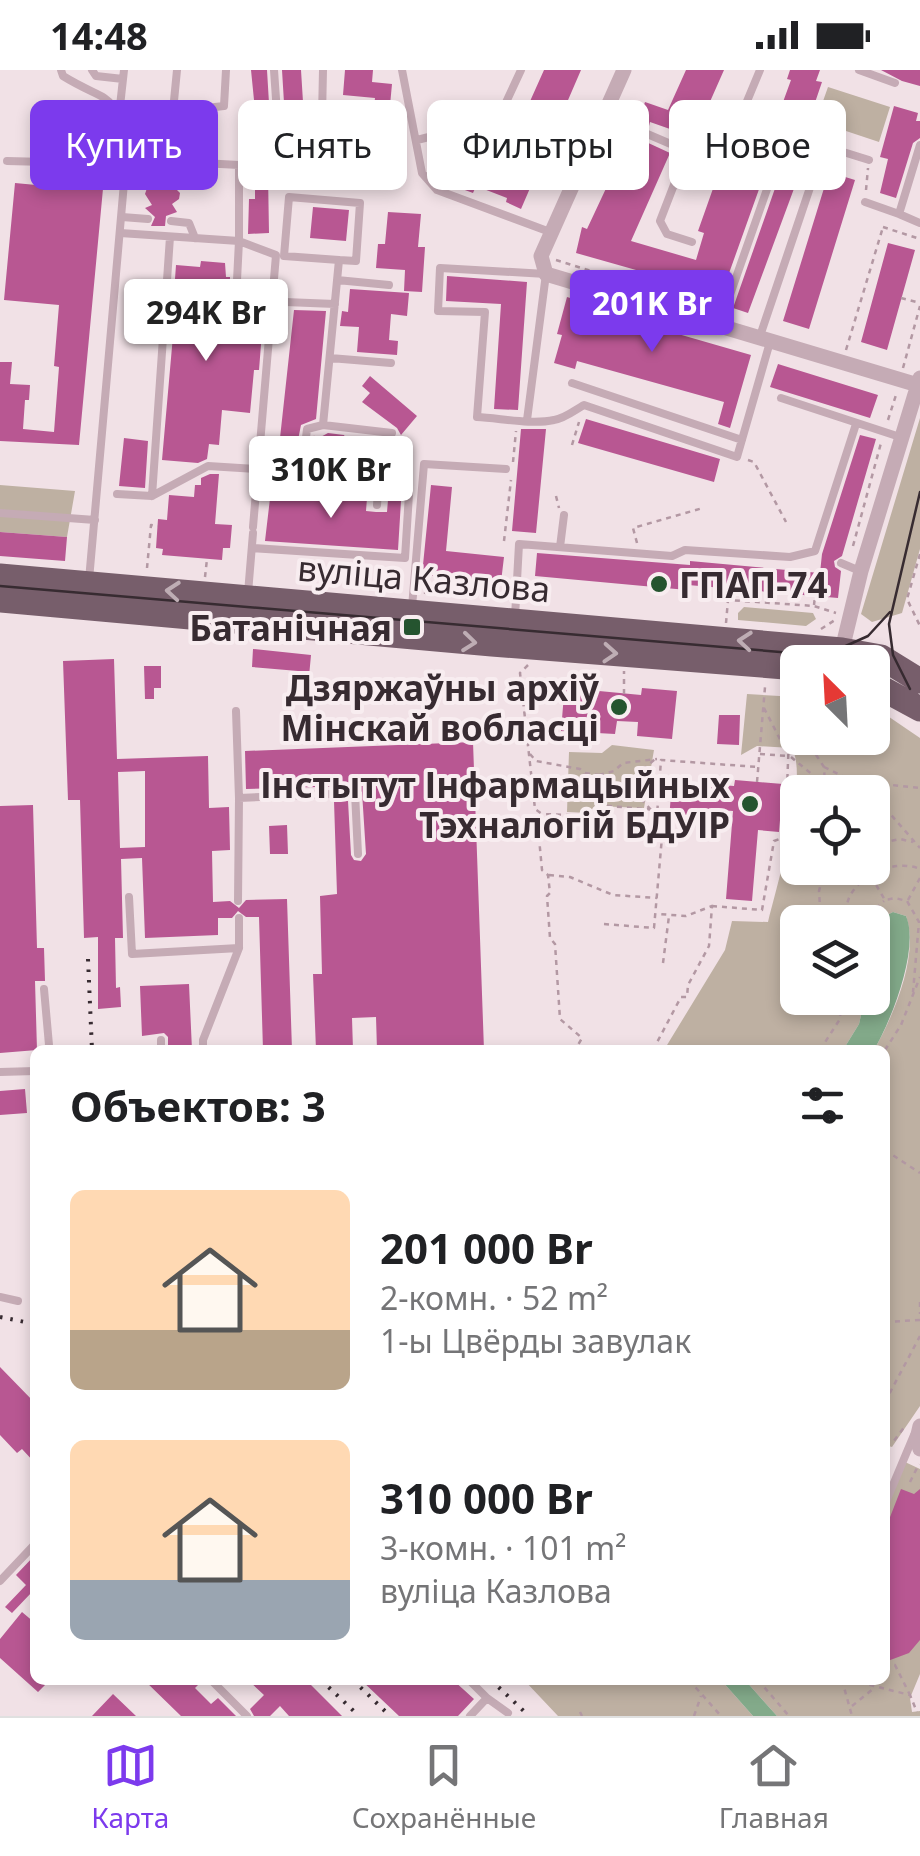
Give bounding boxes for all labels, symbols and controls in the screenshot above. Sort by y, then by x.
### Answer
text: 14:48 [50,9,148,61]
chip: Купить [30,100,218,190]
chip: Снять [238,100,407,190]
chip: Фильтры [427,100,649,190]
chip: Новое [669,100,846,190]
pin: 201K Br [560,270,744,355]
pin: 294K Br [114,279,298,364]
text: 201K Br [592,281,712,324]
text: 294K Br [146,290,266,333]
pin: 310K Br [239,436,423,521]
text: 310K Br [271,447,391,490]
street label: вуліца Казлова [296,544,552,612]
place label: ГПАП-74 [679,561,828,608]
marker: ГПАП-74 [648,573,670,595]
one-way arrow [165,581,181,603]
place label: Батанічная [189,604,392,651]
marker: Батанічная [401,616,423,638]
one-way arrow [462,631,478,652]
one-way arrow [737,631,753,652]
one-way arrow [602,642,618,664]
north arrow [780,645,890,755]
map controls [780,645,890,1015]
place label: Дзяржаўны архіў Мінскай вобласці [281,664,599,751]
marker: Дзяржаўны архіў Мінскай вобласці [608,696,630,718]
place label: Інстытут Інфармацыйных Тэхналогій БДУІР [260,761,731,848]
button: locate [780,775,890,885]
marker: Інстытут Інфармацыйных Тэхналогій БДУІР [739,793,761,815]
button: layers [780,905,890,1015]
text: Объектов: 3 [70,1077,326,1134]
icon: filters [795,1078,850,1133]
text: 201 000 Br [380,1219,593,1276]
icon: home [150,1230,270,1350]
text: 2-комн. · 52 m² [380,1276,608,1319]
text: 1-ы Цвёрды завулак [380,1319,691,1362]
text: 310 000 Br [380,1469,593,1526]
icon: home [150,1480,270,1600]
text: 3-комн. · 101 m² [380,1526,626,1569]
text: вуліца Казлова [380,1569,612,1612]
tab: Карта [91,1738,169,1836]
tab: Сохранённые [352,1738,536,1836]
tab: Главная [719,1738,829,1836]

